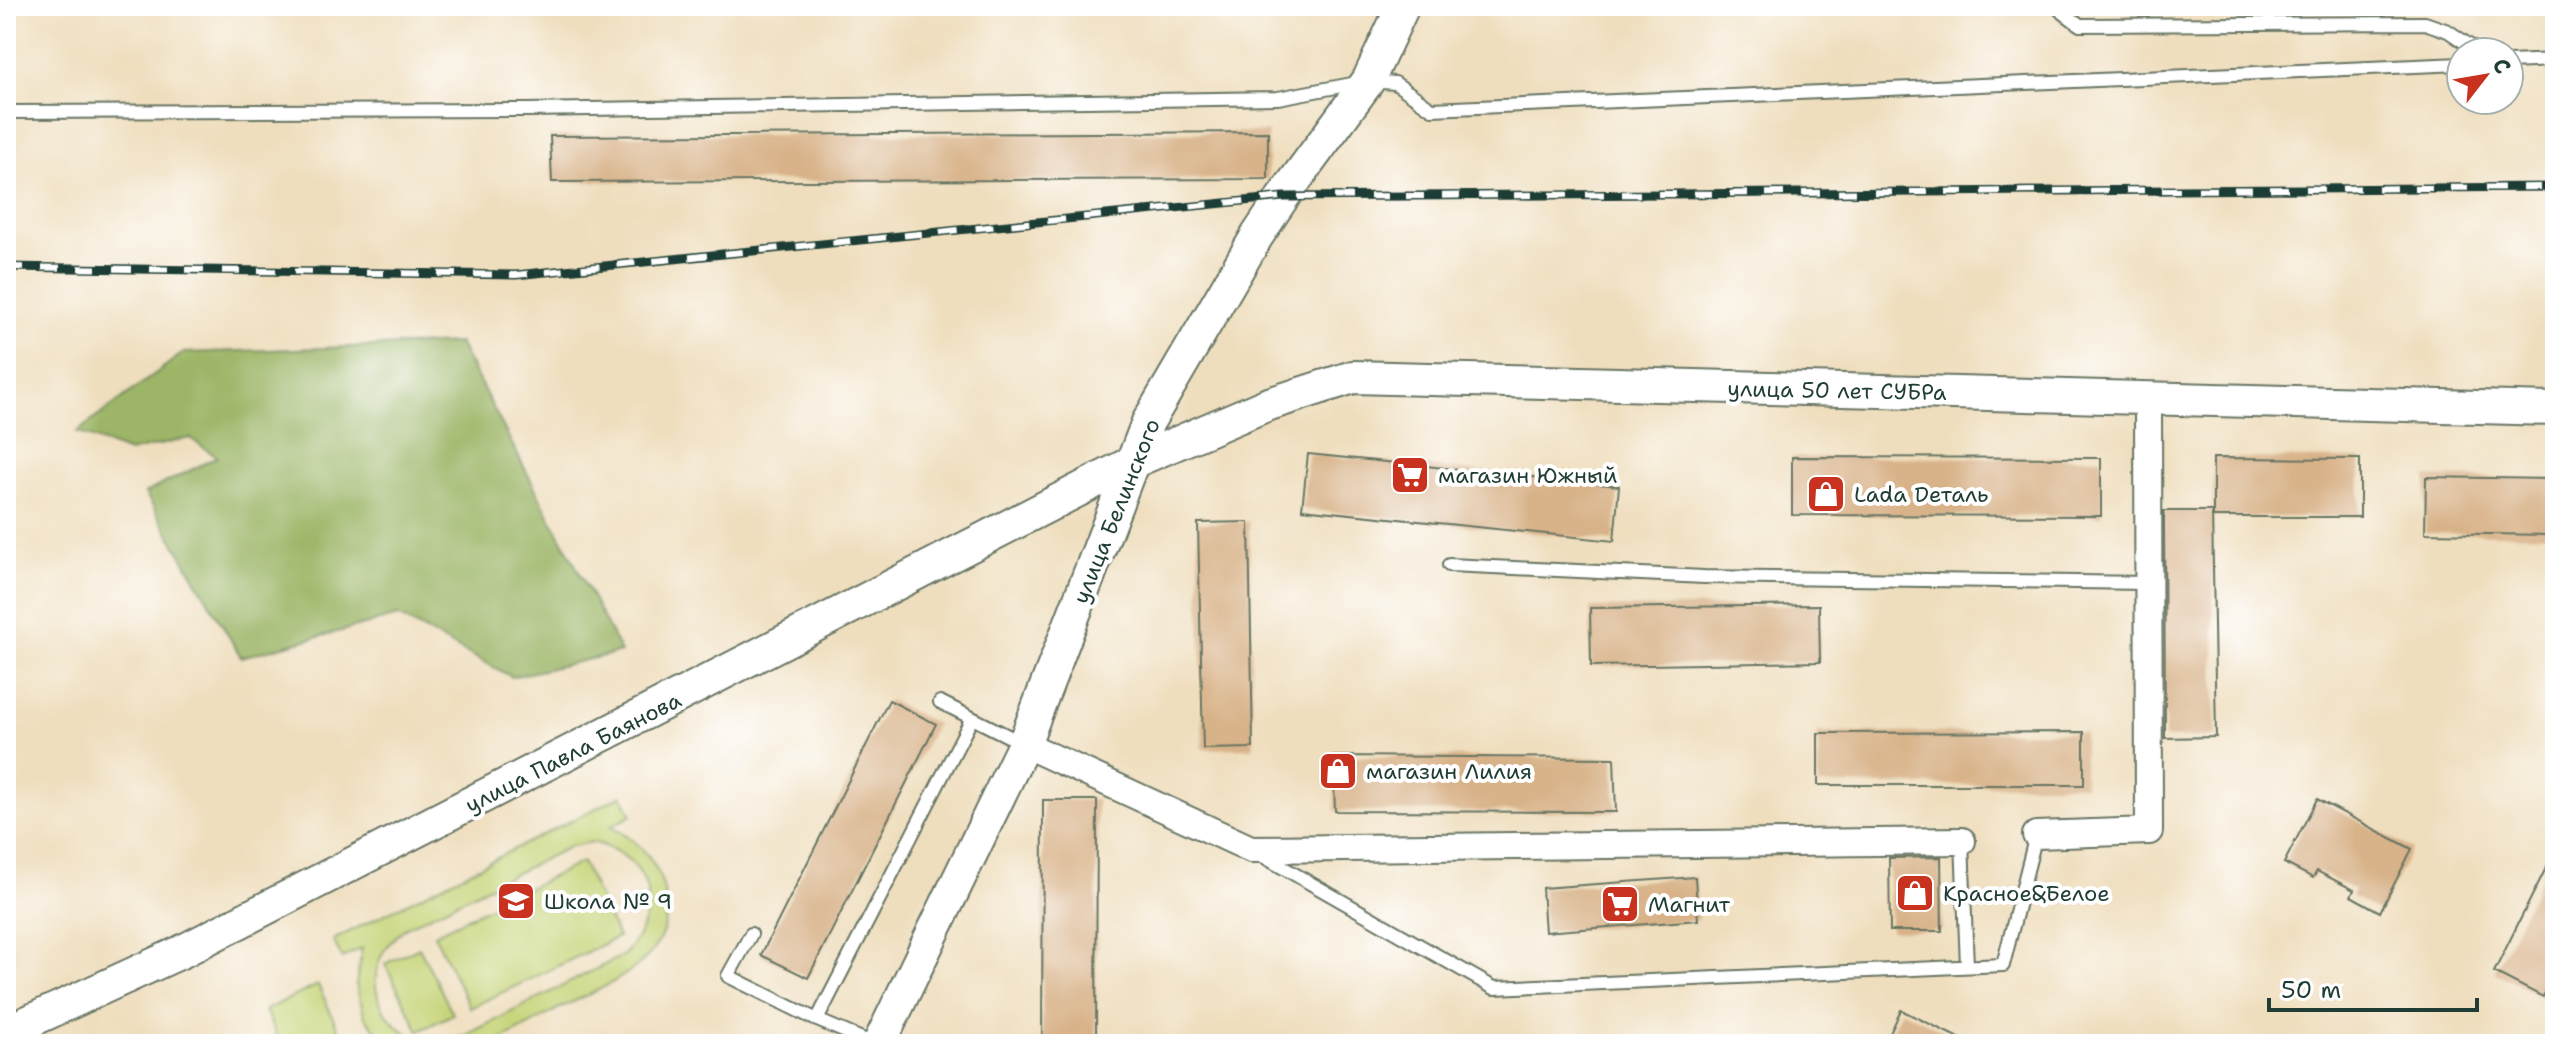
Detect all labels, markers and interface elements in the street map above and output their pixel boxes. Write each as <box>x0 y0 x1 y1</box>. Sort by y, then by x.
north arrow <box>2445 36 2525 116</box>
text: С <box>2486 53 2518 79</box>
street label: улица 50 лет СУБРа <box>1727 374 1947 407</box>
street label: улица Белинского <box>1066 414 1167 608</box>
supermarket icon: магазин Южный <box>1389 454 1431 496</box>
place label: магазин Южный <box>1438 461 1617 490</box>
shop icon: Lada Dеталь <box>1805 473 1847 515</box>
place label: Lada Dеталь <box>1854 480 1988 509</box>
street label: улица Павла Баянова <box>460 685 686 820</box>
shop icon: магазин Лилия <box>1317 750 1359 792</box>
place label: магазин Лилия <box>1366 757 1532 786</box>
shop icon: Красное&Белое <box>1894 872 1936 914</box>
place label: Красное&Белое <box>1943 879 2110 908</box>
school or university icon: Школа № 9 <box>495 880 537 922</box>
supermarket icon: Магнит <box>1599 883 1641 925</box>
place label: Школа № 9 <box>544 887 672 916</box>
place label: Магнит <box>1648 890 1731 919</box>
scale bar <box>2269 962 2477 1012</box>
text: 50 m <box>2281 974 2341 1006</box>

